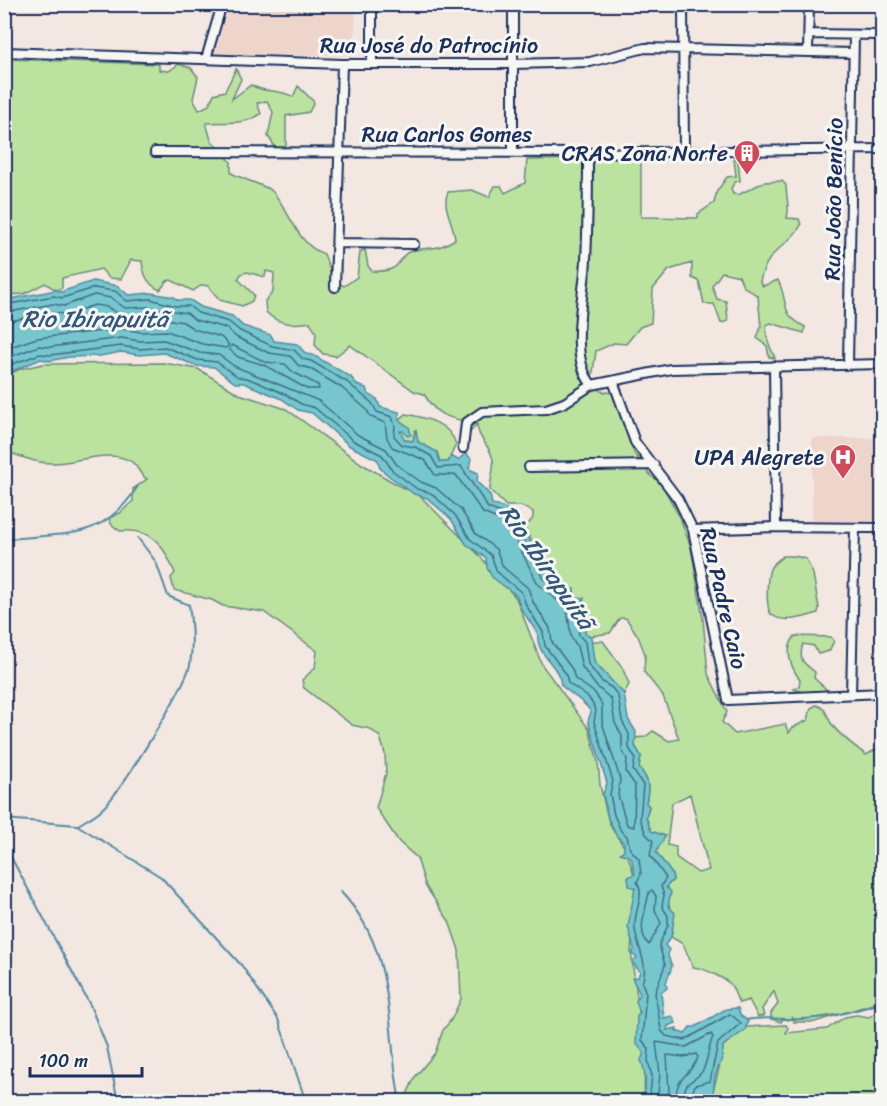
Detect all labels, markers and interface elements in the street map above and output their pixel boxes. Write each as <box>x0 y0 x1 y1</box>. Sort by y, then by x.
street label: Rua José do Patrocínio <box>320 26 538 65</box>
street label: Rua Carlos Gomes <box>362 115 533 154</box>
street label: Rua João Benício <box>813 117 854 281</box>
place label: CRAS Zona Norte <box>562 134 728 173</box>
building icon: CRAS Zona Norte <box>732 138 762 176</box>
water label: Rio Ibirapuitã <box>22 298 173 340</box>
place label: UPA Alegrete <box>695 438 824 477</box>
hospital icon: UPA Alegrete <box>828 442 858 480</box>
water label: Rio Ibirapuitã <box>488 495 609 643</box>
street label: Rua Padre Caio <box>688 523 759 673</box>
scale bar <box>30 1040 142 1078</box>
text: 100 m <box>39 1045 88 1077</box>

